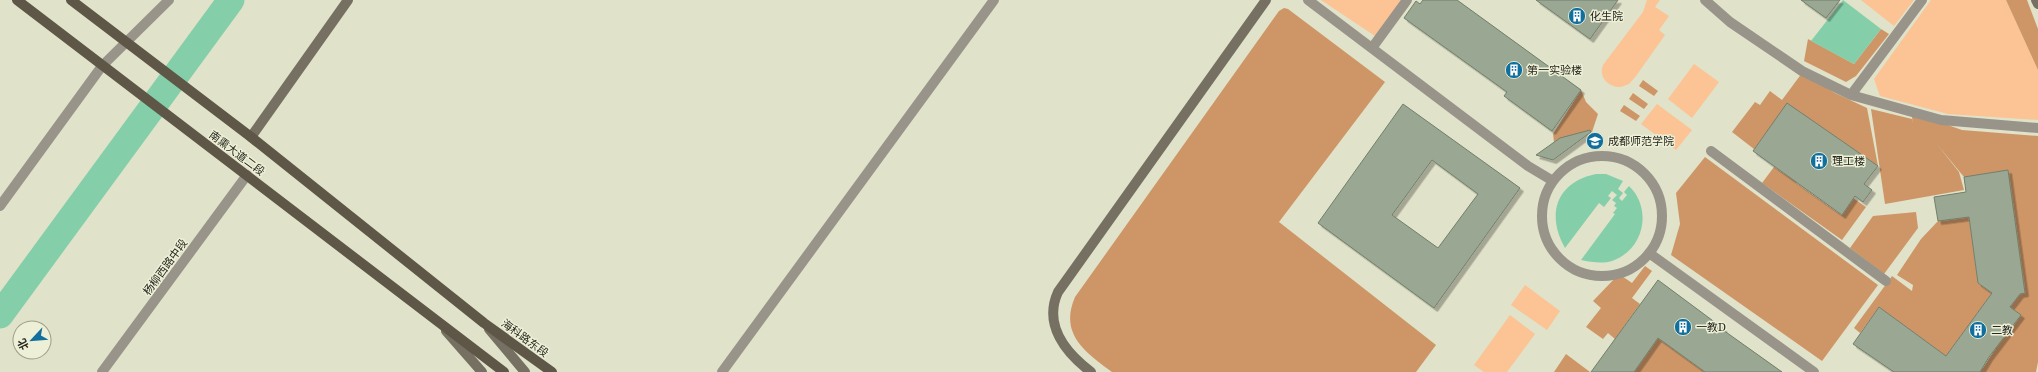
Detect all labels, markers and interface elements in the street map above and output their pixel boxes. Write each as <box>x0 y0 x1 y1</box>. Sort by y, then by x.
building icon: 化生院 <box>1567 6 1587 26</box>
place label: 化生院 <box>1590 8 1623 23</box>
building icon: 第一实验楼 <box>1504 60 1524 80</box>
place label: 第一实验楼 <box>1527 62 1582 77</box>
street label: 南熏大道二段 <box>206 127 268 178</box>
school or university icon: 成都师范学院 <box>1585 131 1605 151</box>
place label: 成都师范学院 <box>1608 133 1674 148</box>
building icon: 理工楼 <box>1809 151 1829 171</box>
place label: 理工楼 <box>1832 153 1865 168</box>
street label: 杨柳西路中段 <box>139 236 190 298</box>
street label: 海科路东段 <box>499 315 552 360</box>
building icon: 一教D <box>1673 317 1693 337</box>
place label: 一教D <box>1696 319 1726 334</box>
north arrow <box>12 320 52 360</box>
building icon: 二教 <box>1968 320 1988 340</box>
place label: 二教 <box>1991 322 2013 337</box>
text: 北 <box>13 336 32 353</box>

